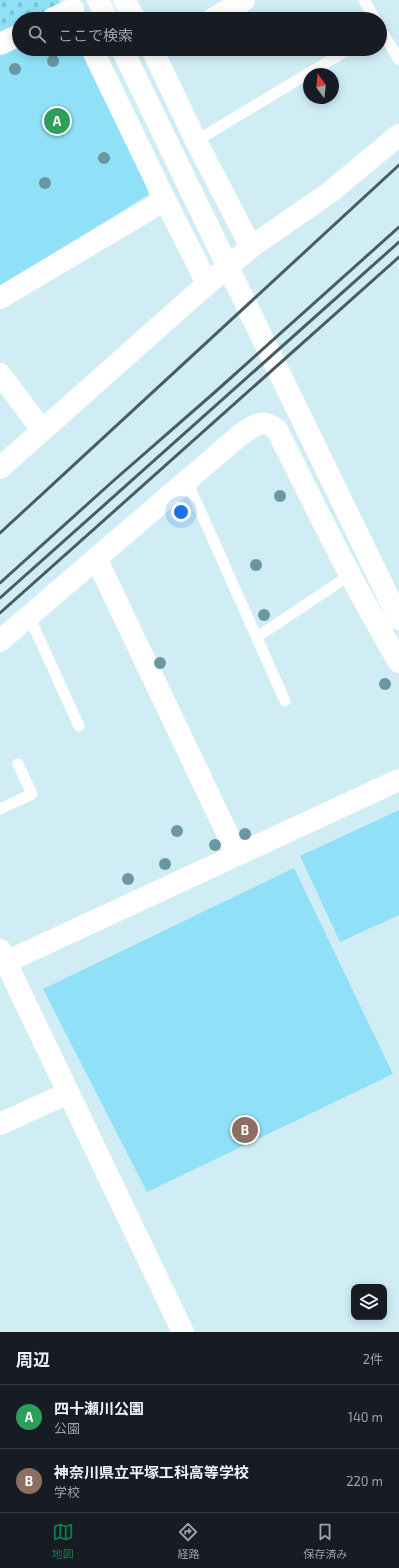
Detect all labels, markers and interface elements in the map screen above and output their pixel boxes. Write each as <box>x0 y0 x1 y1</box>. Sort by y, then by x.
search box <box>12 12 387 56</box>
icon: search <box>26 23 48 45</box>
text: ここで検索 <box>58 26 133 44</box>
north arrow <box>303 68 339 104</box>
pin: A <box>44 106 70 136</box>
your location <box>171 502 191 522</box>
pin: B <box>232 1115 258 1145</box>
map controls <box>351 1284 387 1320</box>
button: layers <box>351 1284 387 1320</box>
text: 周辺 <box>16 1349 50 1369</box>
text: 2件 <box>363 1351 383 1367</box>
text: 四十瀬川公園 <box>54 1399 144 1417</box>
text: A <box>25 1409 33 1425</box>
text: 140 m <box>348 1409 383 1425</box>
text: 公園 <box>54 1420 80 1436</box>
text: 神奈川県立平塚工科高等学校 <box>54 1463 249 1481</box>
text: B <box>25 1473 33 1489</box>
text: 220 m <box>346 1473 383 1489</box>
text: 学校 <box>54 1484 80 1500</box>
tab: 地図 <box>52 1521 74 1561</box>
tab: 経路 <box>177 1521 199 1561</box>
tab: 保存済み <box>303 1521 347 1561</box>

